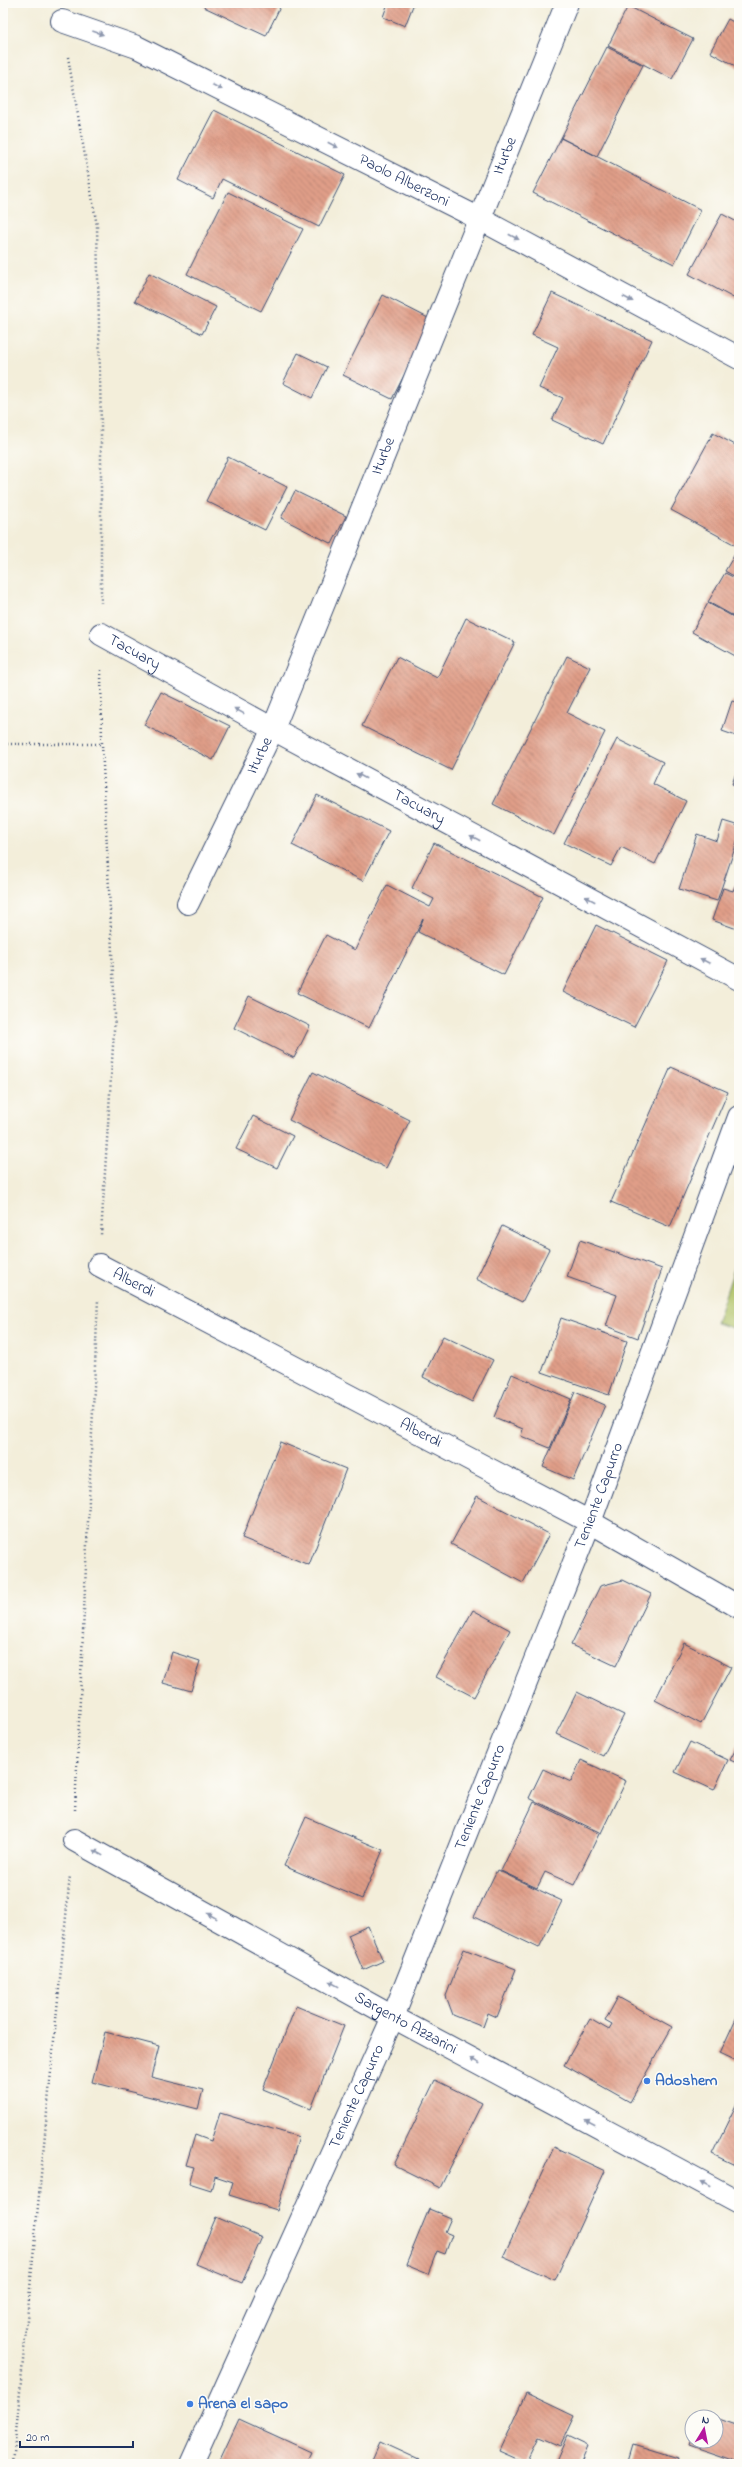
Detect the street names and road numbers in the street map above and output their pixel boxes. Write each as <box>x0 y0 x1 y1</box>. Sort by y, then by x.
street label: Iturbe <box>487 133 524 178</box>
street label: Paolo Alberzoni <box>354 148 454 214</box>
street label: Iturbe <box>365 433 402 479</box>
street label: Tacuary <box>104 628 165 677</box>
street label: Iturbe <box>241 732 280 778</box>
street label: Tacuary <box>388 783 450 831</box>
street label: Alberdi <box>108 1262 159 1304</box>
street label: Alberdi <box>395 1412 446 1454</box>
street label: Teniente Capurro <box>568 1439 630 1553</box>
street label: Teniente Capurro <box>449 1741 512 1854</box>
street label: Sargento Azzarini <box>350 1986 462 2061</box>
street label: Teniente Capurro <box>323 2041 391 2153</box>

